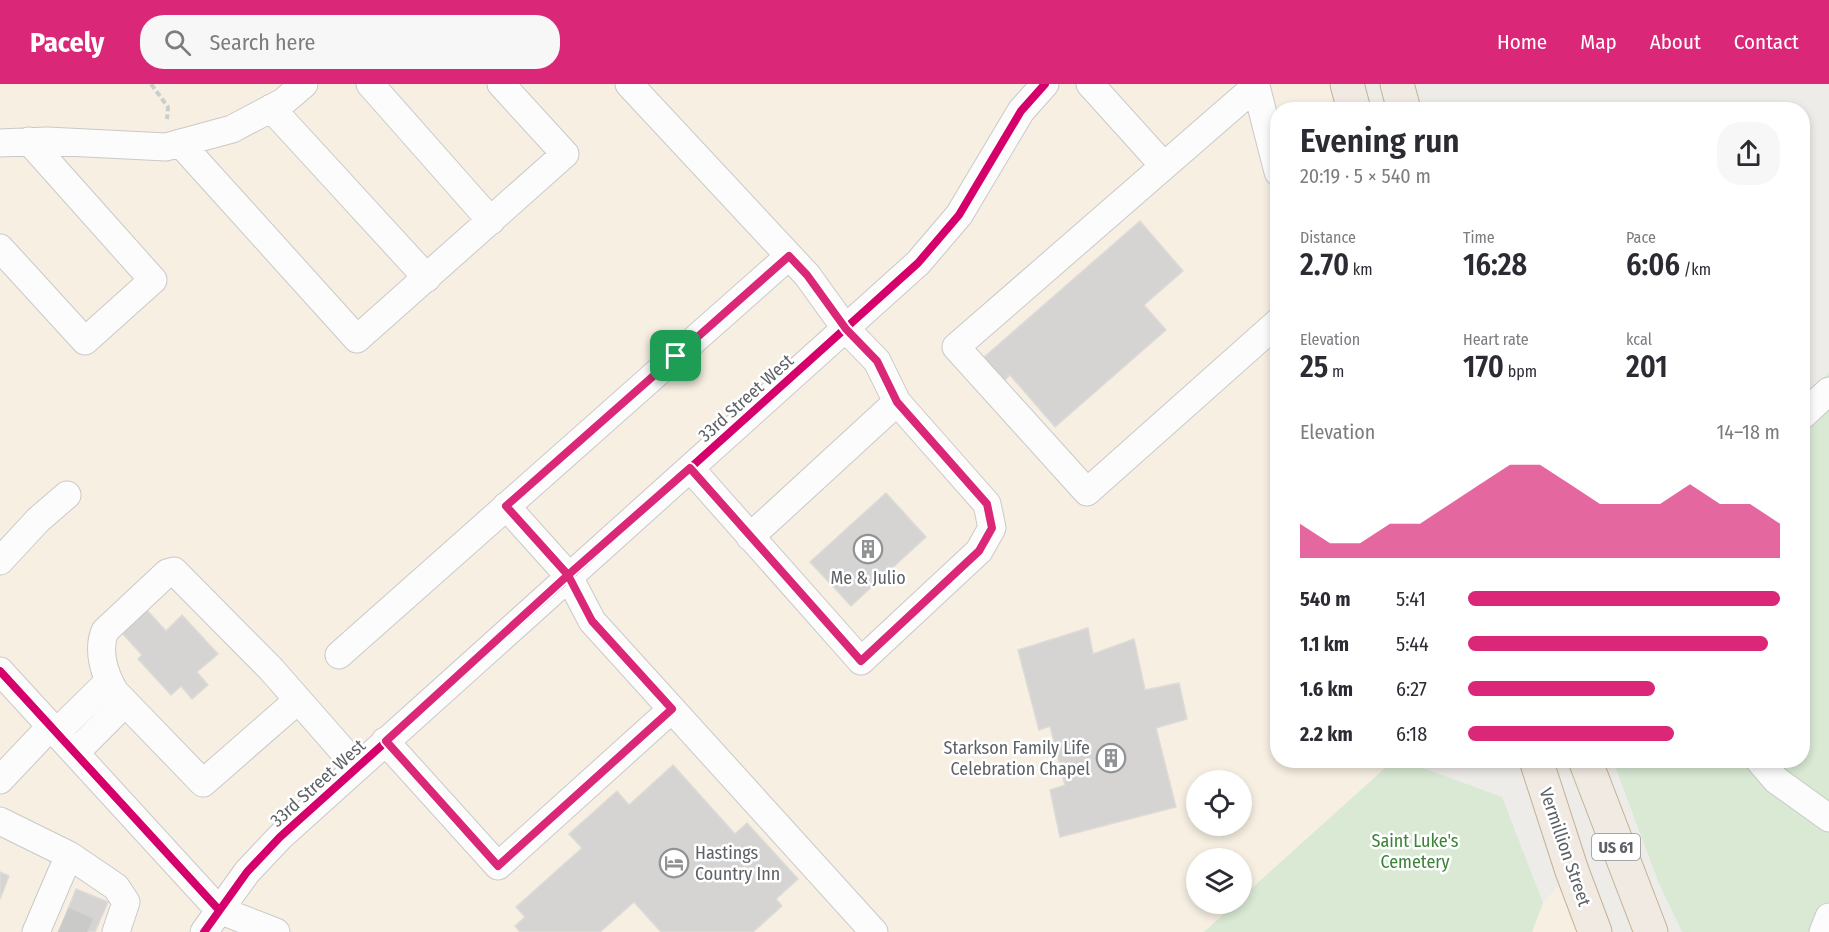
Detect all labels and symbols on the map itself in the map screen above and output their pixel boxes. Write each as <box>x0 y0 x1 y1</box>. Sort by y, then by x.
pin <box>650 330 701 381</box>
street label: 33rd Street West <box>694 350 798 446</box>
building icon: Me & Julio <box>852 533 884 565</box>
place label: Me & Julio <box>830 567 906 589</box>
street label: 33rd Street West <box>266 735 370 831</box>
place label: Starkson Family Life Celebration Chapel <box>943 737 1090 780</box>
building icon: Starkson Family Life Celebration Chapel <box>1095 742 1127 774</box>
street label: Vermillion Street <box>1534 785 1596 909</box>
park label: Saint Luke's Cemetery <box>1371 830 1459 873</box>
road number: US 61 <box>1592 834 1640 860</box>
place label: Hastings Country Inn <box>695 842 780 885</box>
hotel icon: Hastings Country Inn <box>658 847 690 879</box>

